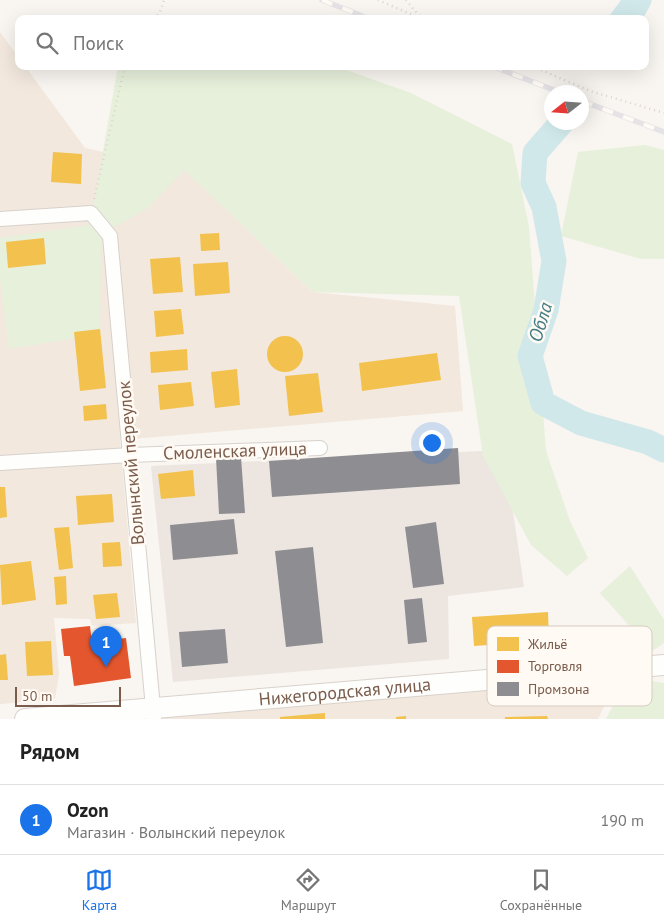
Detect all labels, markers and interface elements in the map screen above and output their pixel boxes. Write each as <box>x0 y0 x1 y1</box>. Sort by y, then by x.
search box <box>15 15 649 70</box>
icon: search <box>33 29 61 57</box>
text: Поиск <box>73 31 124 55</box>
north arrow <box>544 85 589 130</box>
water label: Обла <box>523 299 558 345</box>
street label: Волынский переулок <box>112 380 149 546</box>
your location <box>419 430 445 456</box>
street label: Смоленская улица <box>163 436 307 465</box>
pin: 1 <box>90 626 122 667</box>
legend <box>487 626 652 706</box>
text: Жильё <box>527 635 567 653</box>
text: Торговля <box>528 657 582 675</box>
street label: Нижегородская улица <box>258 672 432 711</box>
text: Промзона <box>528 680 590 698</box>
scale bar <box>15 684 121 707</box>
text: 50 m <box>22 687 52 705</box>
text: Рядом <box>20 738 79 765</box>
text: Ozon <box>67 798 109 822</box>
text: 1 <box>31 810 41 830</box>
text: 190 m <box>601 810 644 830</box>
text: Магазин · Волынский переулок <box>67 822 285 842</box>
tab: Карта <box>82 866 117 914</box>
tab: Маршрут <box>281 866 336 914</box>
tab: Сохранённые <box>500 866 582 914</box>

